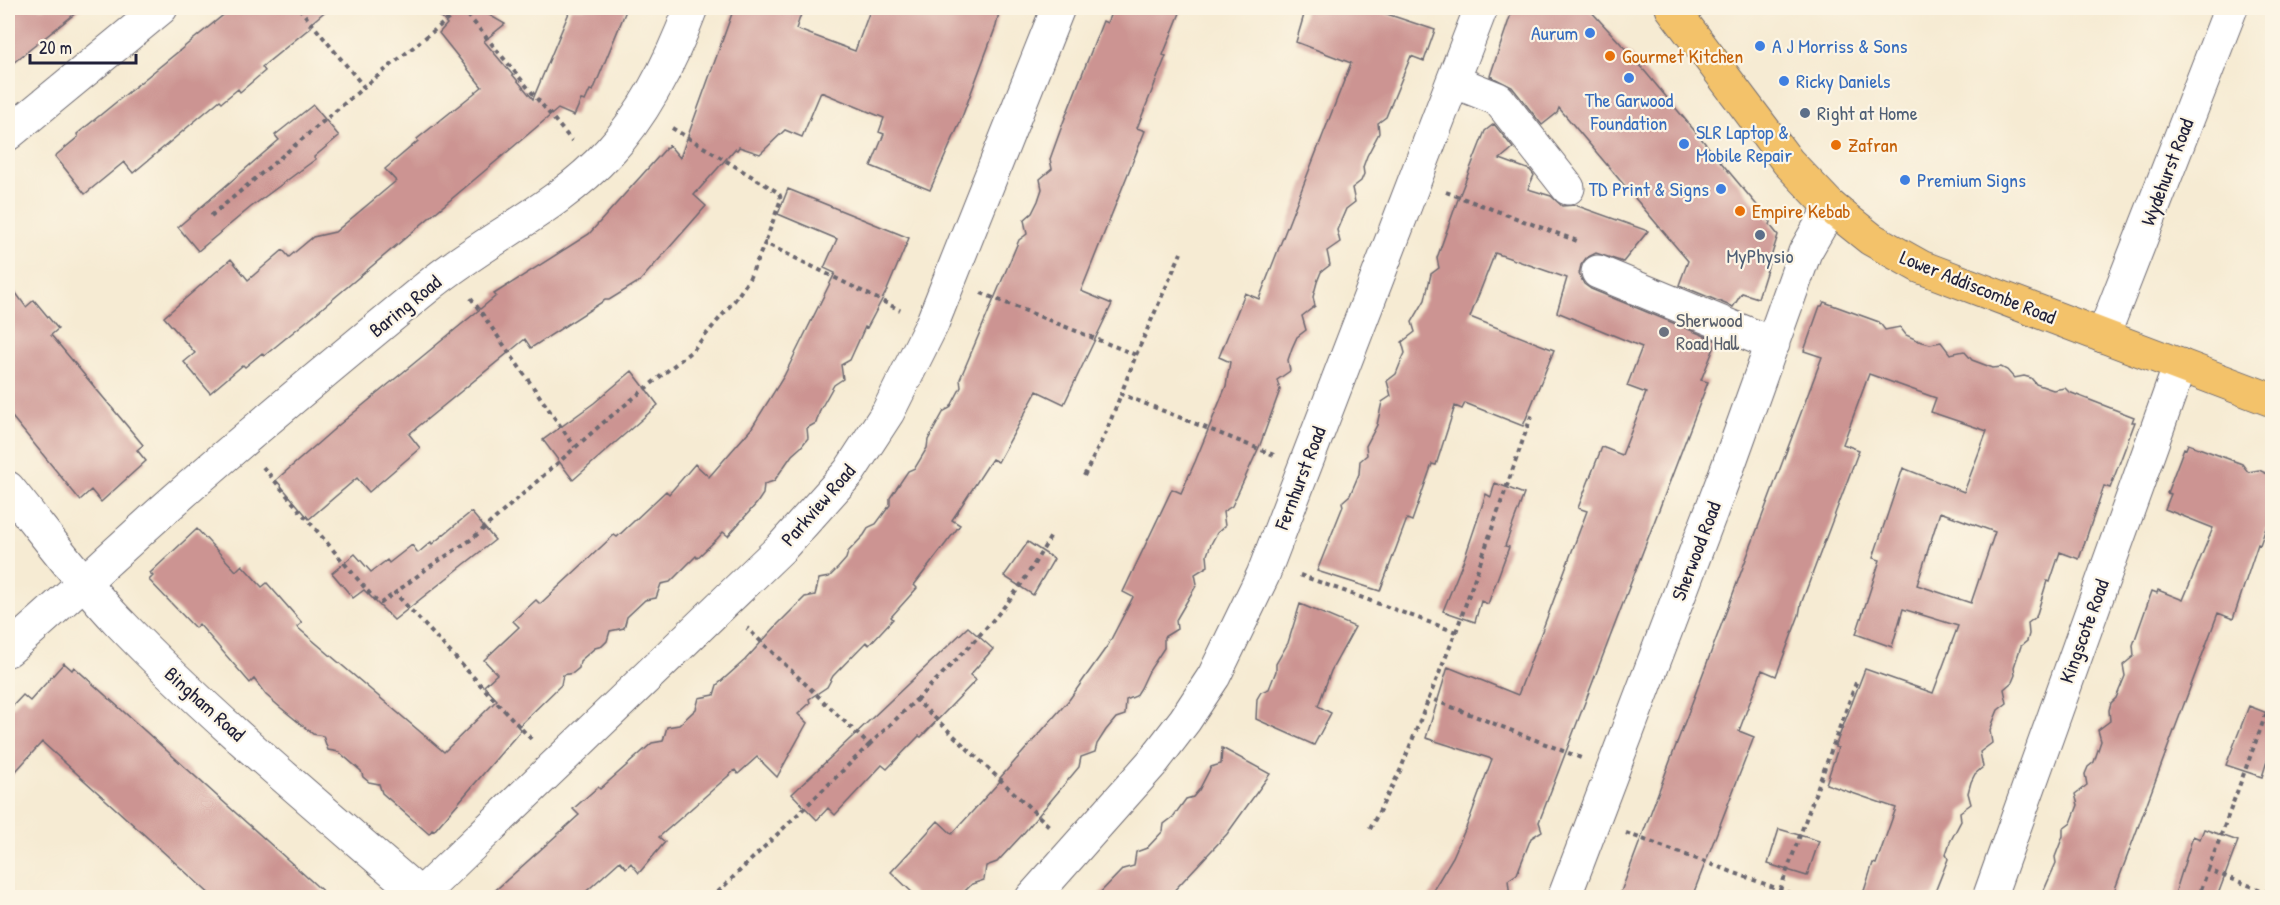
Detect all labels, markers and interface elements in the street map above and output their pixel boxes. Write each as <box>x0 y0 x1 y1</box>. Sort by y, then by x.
place label: Aurum <box>1531 19 1578 46</box>
marker: Aurum <box>1583 26 1597 40</box>
scale bar <box>30 27 136 65</box>
place label: A J Morriss & Sons <box>1772 32 1908 59</box>
text: 20 m <box>39 35 72 60</box>
marker: A J Morriss & Sons <box>1753 39 1767 53</box>
place label: Gourmet Kitchen <box>1622 42 1743 69</box>
marker: Gourmet Kitchen <box>1603 49 1617 63</box>
place label: Ricky Daniels <box>1796 67 1891 94</box>
marker: The Garwood Foundation <box>1622 71 1636 85</box>
marker: Ricky Daniels <box>1777 74 1791 88</box>
place label: The Garwood Foundation <box>1585 86 1674 136</box>
place label: Right at Home <box>1817 99 1918 126</box>
marker: Right at Home <box>1798 106 1812 120</box>
street label: Wydehurst Road <box>2134 114 2199 229</box>
place label: SLR Laptop & Mobile Repair <box>1696 118 1792 168</box>
place label: Zafran <box>1848 131 1898 158</box>
marker: SLR Laptop & Mobile Repair <box>1677 137 1691 151</box>
marker: Zafran <box>1829 138 1843 152</box>
place label: Premium Signs <box>1917 166 2026 193</box>
marker: Premium Signs <box>1898 173 1912 187</box>
place label: TD Print & Signs <box>1589 175 1709 202</box>
marker: TD Print & Signs <box>1714 182 1728 196</box>
place label: Empire Kebab <box>1752 197 1850 224</box>
marker: Empire Kebab <box>1733 204 1747 218</box>
marker: MyPhysio <box>1753 228 1767 242</box>
place label: MyPhysio <box>1726 242 1794 269</box>
street label: Lower Addiscombe Road <box>1896 243 2060 330</box>
street label: Baring Road <box>363 268 447 343</box>
place label: Sherwood Road Hall <box>1676 306 1743 356</box>
marker: Sherwood Road Hall <box>1657 325 1671 339</box>
street label: Fernhurst Road <box>1267 422 1332 534</box>
street label: Parkview Road <box>774 458 861 551</box>
street label: Sherwood Road <box>1664 497 1727 604</box>
street label: Kingscote Road <box>2052 575 2115 686</box>
street label: Bingham Road <box>159 660 252 747</box>

